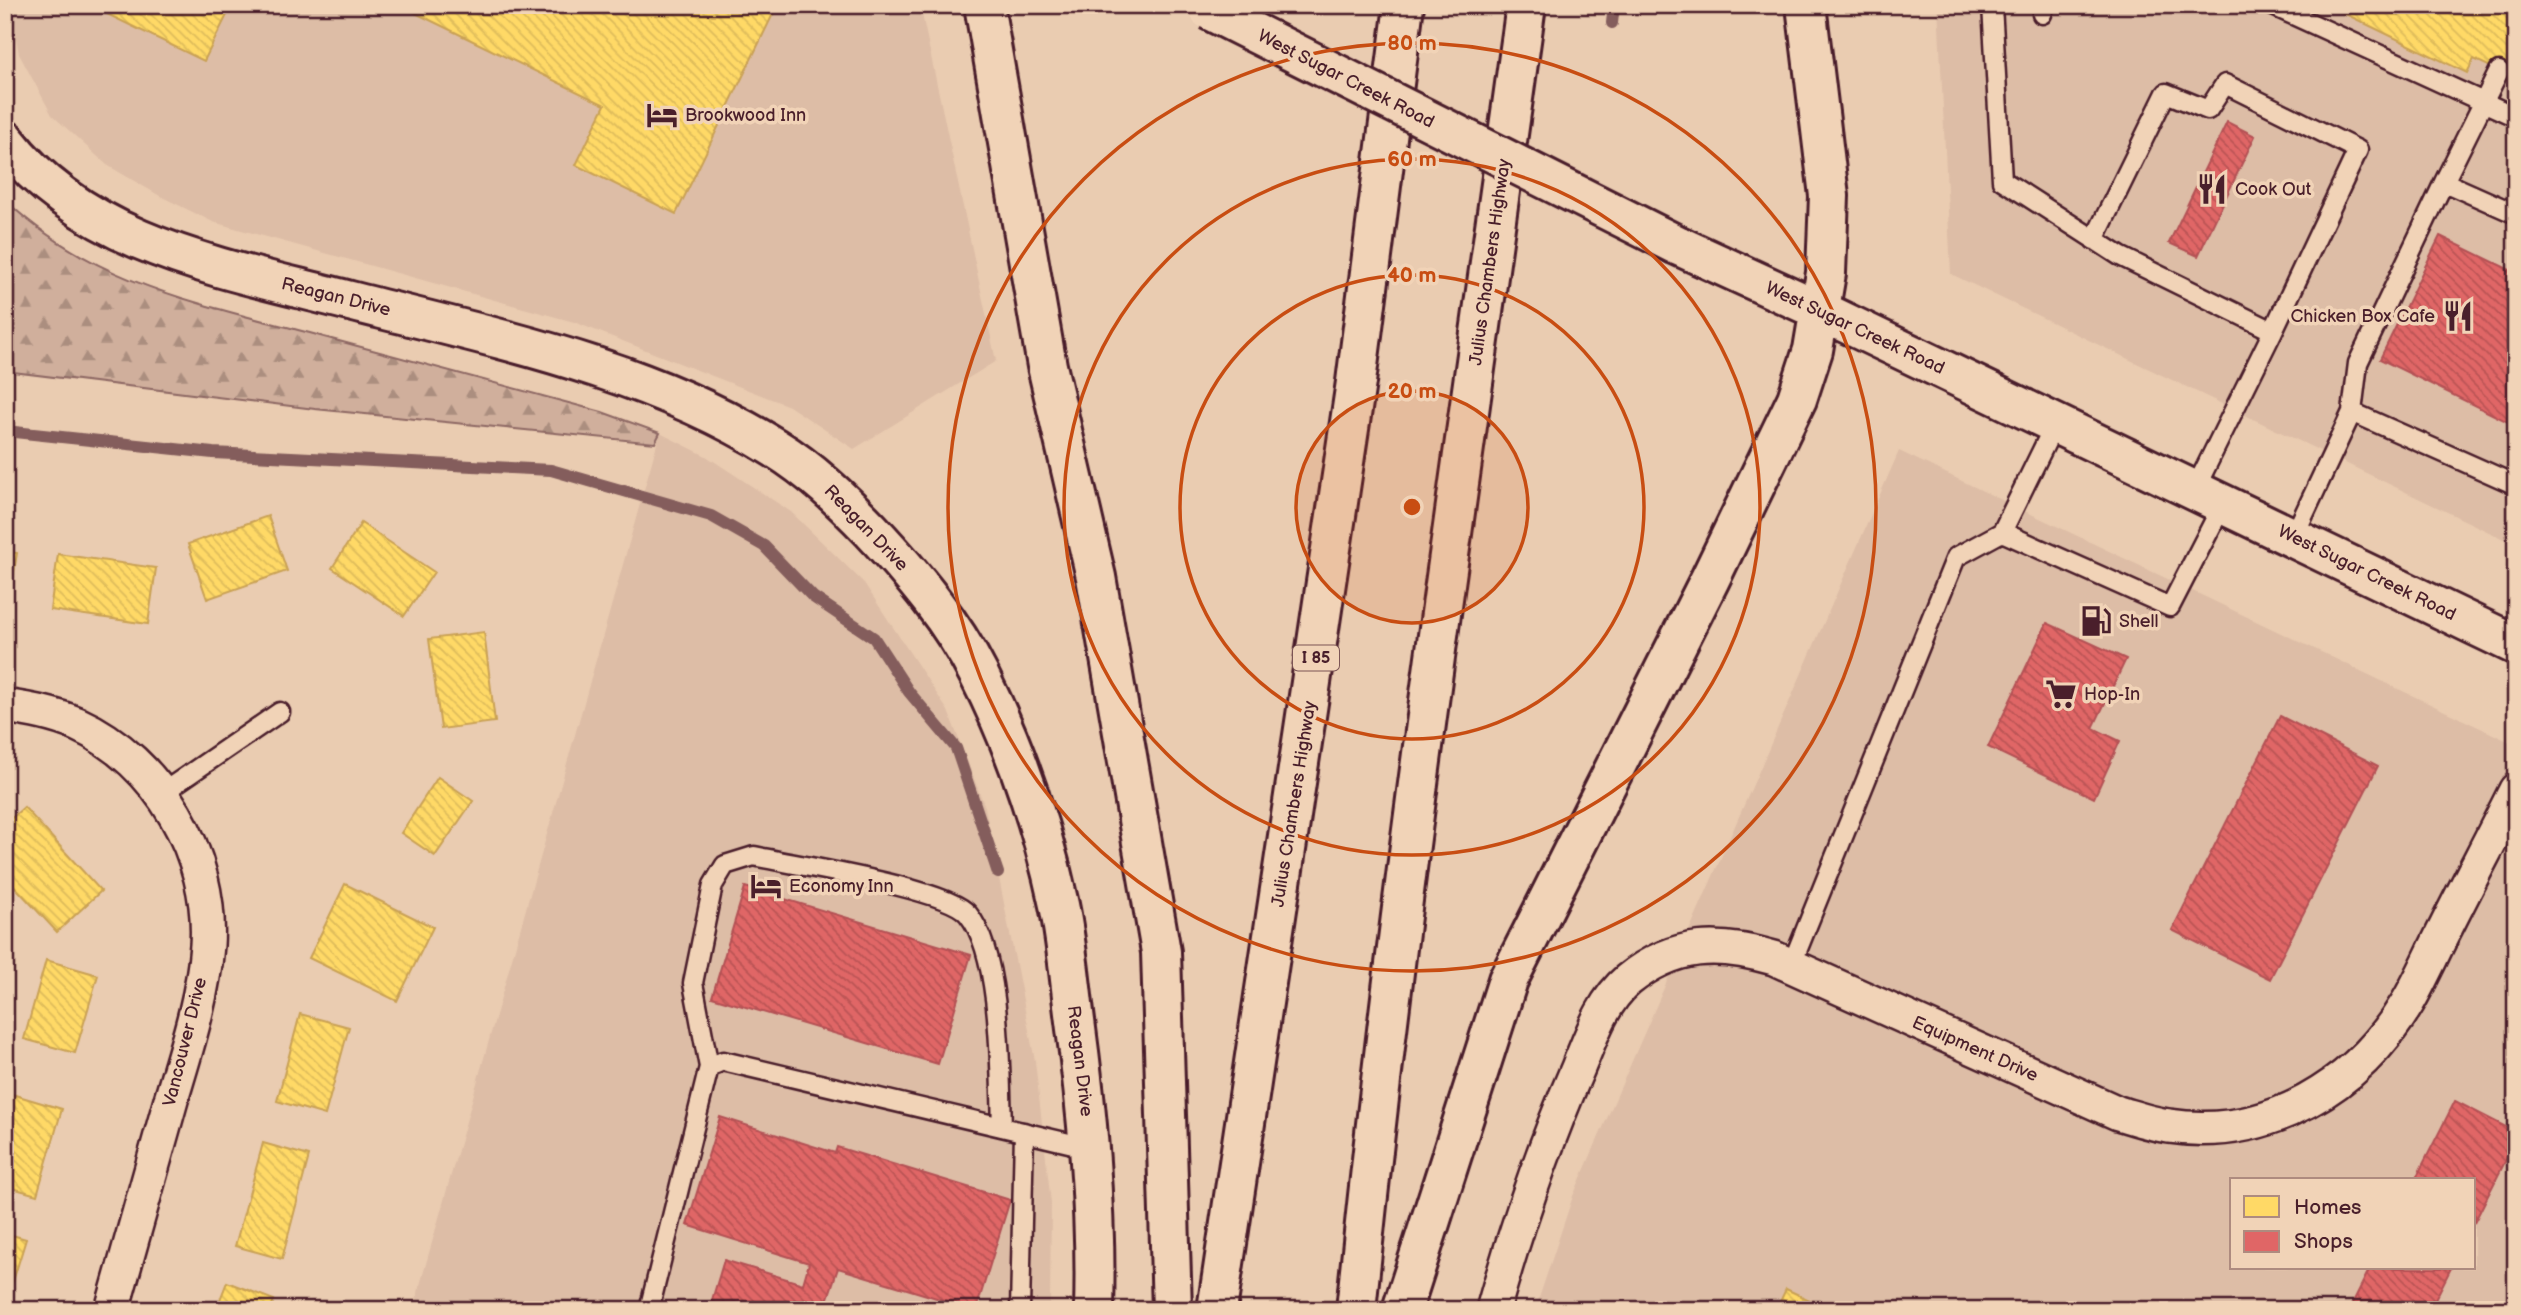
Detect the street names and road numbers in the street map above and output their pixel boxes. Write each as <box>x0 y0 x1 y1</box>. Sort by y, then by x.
street label: West Sugar Creek Road <box>1254 25 1438 133</box>
street label: Julius Chambers Highway <box>1465 157 1515 367</box>
street label: Reagan Drive <box>279 273 393 321</box>
street label: West Sugar Creek Road <box>1762 277 1948 379</box>
street label: Reagan Drive <box>820 481 913 576</box>
street label: West Sugar Creek Road <box>2275 521 2459 625</box>
road number: I 85 <box>1293 646 1339 670</box>
street label: Julius Chambers Highway <box>1267 699 1321 909</box>
street label: Vancouver Drive <box>159 975 211 1109</box>
street label: Reagan Drive <box>1063 1004 1097 1118</box>
street label: Equipment Drive <box>1909 1012 2041 1086</box>

